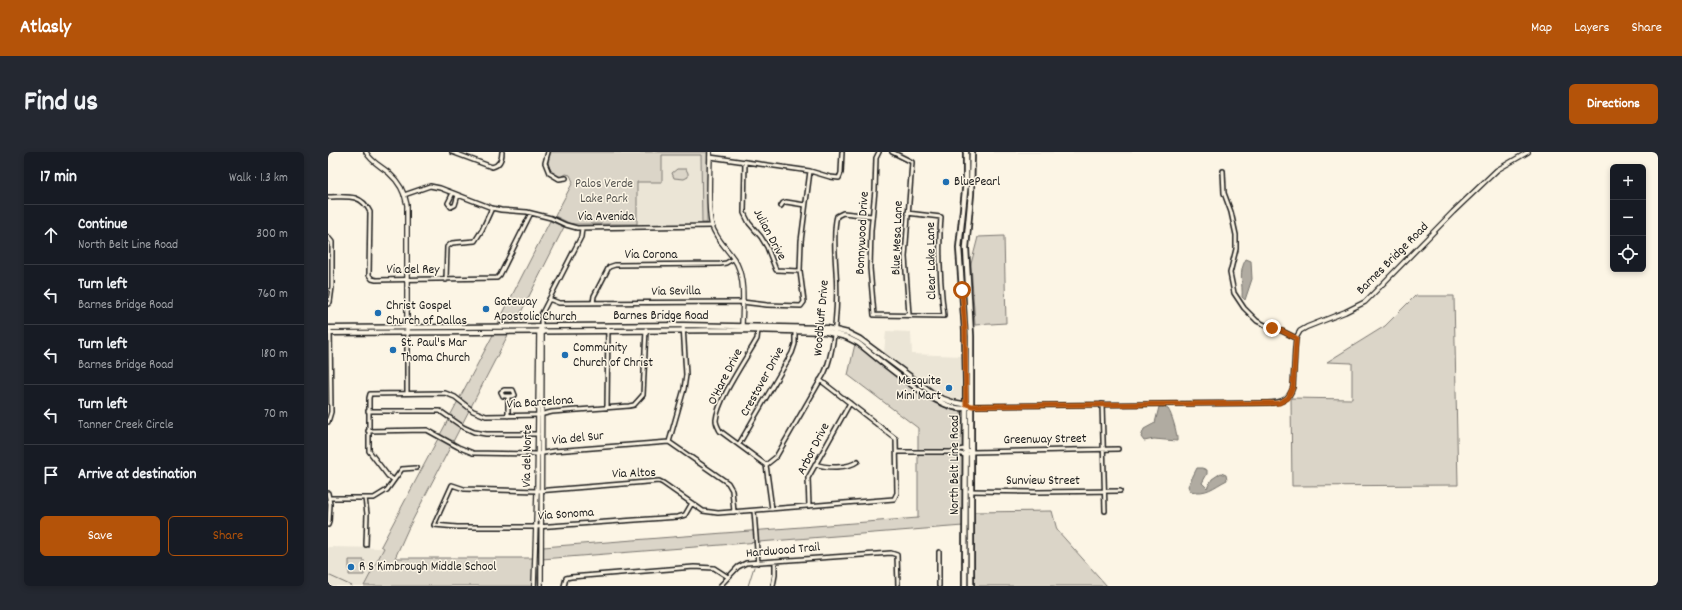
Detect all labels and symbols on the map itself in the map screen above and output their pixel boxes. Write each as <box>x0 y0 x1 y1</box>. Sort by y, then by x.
place label: BluePearl <box>954 173 1000 192</box>
park label: Palos Verde Lake Park <box>575 175 633 209</box>
marker: BluePearl <box>941 177 951 187</box>
street label: Bonnywood Drive <box>851 191 875 275</box>
street label: Blue Mesa Lane <box>887 200 909 276</box>
street label: Julian Drive <box>747 206 791 264</box>
street label: Via Avenida <box>578 208 635 227</box>
street label: Barnes Bridge Road <box>1353 219 1433 299</box>
street label: Clear Lake Lane <box>922 222 942 300</box>
street label: Via Corona <box>625 246 678 265</box>
street label: Via del Rey <box>387 261 440 280</box>
street label: Woodbluff Drive <box>809 279 835 357</box>
route start <box>953 281 971 299</box>
street label: Via Sevilla <box>651 282 702 302</box>
place label: Gateway Apostolic Church <box>494 293 577 327</box>
place label: Christ Gospel Church of Dallas <box>386 297 467 331</box>
marker: Gateway Apostolic Church <box>481 304 491 314</box>
street label: Barnes Bridge Road <box>613 307 709 326</box>
marker: Christ Gospel Church of Dallas <box>373 308 383 318</box>
route end <box>1263 319 1281 337</box>
place label: St. Paul's Mar Thoma Church <box>401 334 470 368</box>
place label: Community Church of Christ <box>573 339 653 373</box>
street label: Crestover Drive <box>736 343 790 420</box>
marker: St. Paul's Mar Thoma Church <box>388 345 398 355</box>
street label: O'Hare Drive <box>704 345 749 409</box>
marker: Community Church of Christ <box>560 350 570 360</box>
place label: Mesquite Mini Mart <box>896 372 941 406</box>
marker: Mesquite Mini Mart <box>944 383 954 393</box>
street label: Via Barcelona <box>506 391 575 415</box>
street label: North Belt Line Road <box>946 415 965 515</box>
street label: Arbor Drive <box>793 419 835 478</box>
street label: Via del Norte <box>518 424 538 488</box>
street label: Via del Sur <box>551 427 605 451</box>
street label: Greenway Street <box>1003 430 1087 450</box>
street label: Via Altos <box>612 464 656 484</box>
street label: Sunview Street <box>1006 472 1080 491</box>
street label: Via Sonoma <box>537 504 596 526</box>
street label: Hardwood Trail <box>745 538 821 564</box>
place label: R S Kimbrough Middle School <box>359 558 496 577</box>
marker: R S Kimbrough Middle School <box>346 562 356 572</box>

